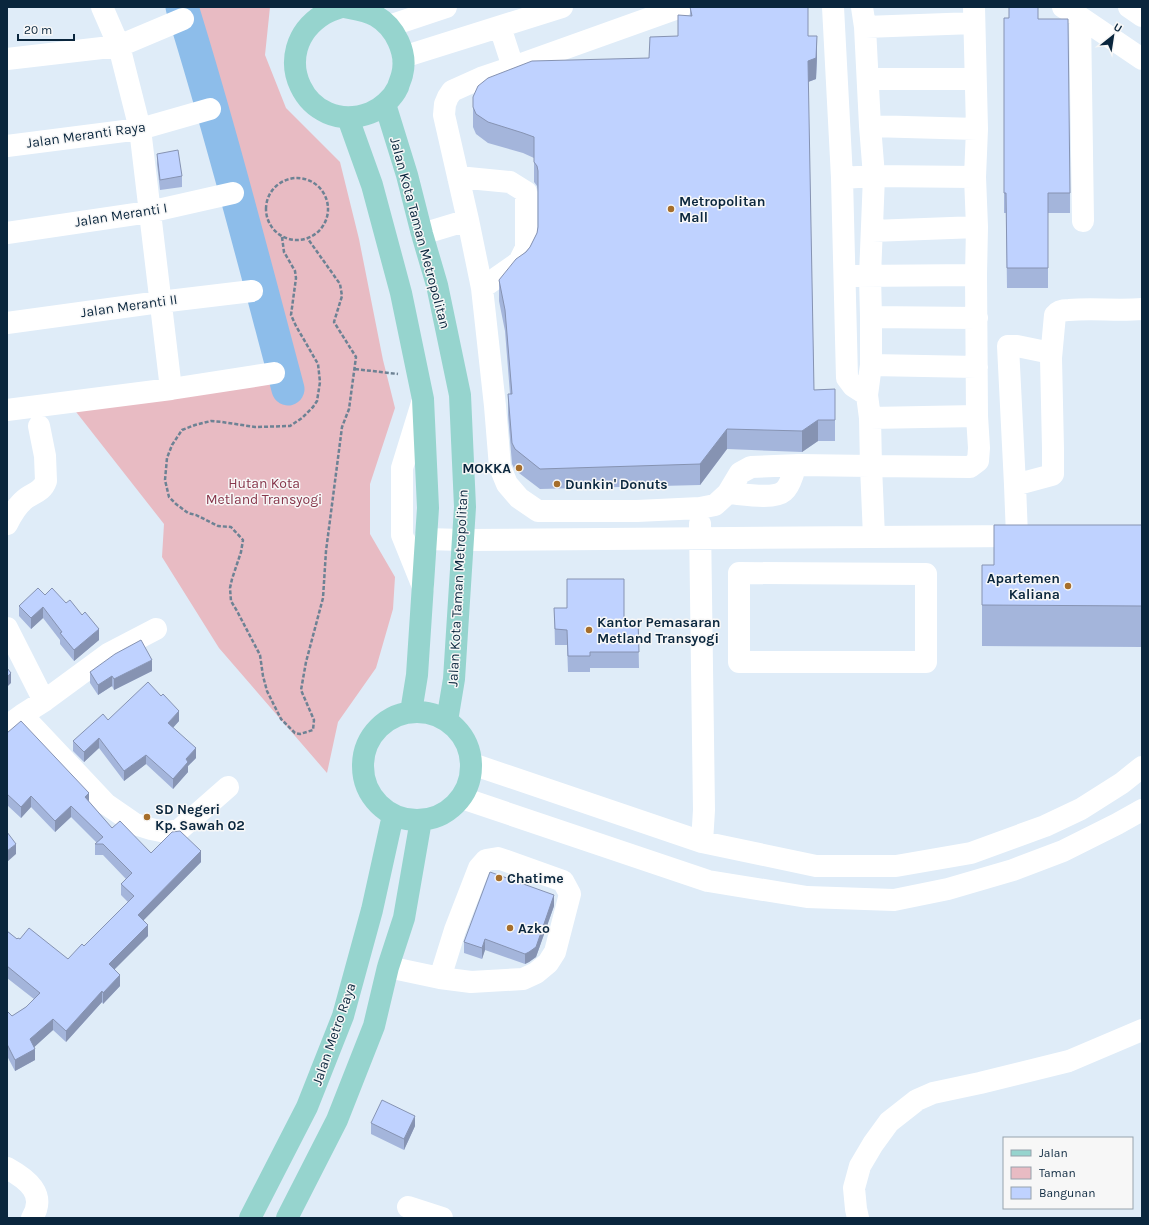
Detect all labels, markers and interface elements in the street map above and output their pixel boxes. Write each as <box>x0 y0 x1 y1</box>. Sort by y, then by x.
scale bar <box>18 16 74 42</box>
north arrow <box>1093 16 1133 56</box>
text: U <box>1111 20 1124 35</box>
text: 20 m <box>24 23 52 37</box>
street label: Jalan Meranti Raya <box>25 118 147 152</box>
street label: Jalan Kota Taman Metropolitan <box>386 135 454 331</box>
place label: Metropolitan Mall <box>679 193 765 226</box>
street label: Jalan Meranti I <box>73 199 169 231</box>
marker: Metropolitan Mall <box>666 204 676 214</box>
street label: Jalan Meranti II <box>79 291 179 321</box>
place label: MOKKA <box>462 460 511 477</box>
marker: MOKKA <box>514 463 524 473</box>
park label: Hutan Kota Metland Transyogi <box>206 475 322 508</box>
place label: Dunkin' Donuts <box>565 476 668 493</box>
marker: Dunkin' Donuts <box>552 479 562 489</box>
street label: Jalan Kota Taman Metropolitan <box>444 489 472 687</box>
place label: Apartemen Kaliana <box>987 570 1060 603</box>
marker: Apartemen Kaliana <box>1063 581 1073 591</box>
place label: Kantor Pemasaran Metland Transyogi <box>597 614 721 647</box>
marker: Kantor Pemasaran Metland Transyogi <box>584 625 594 635</box>
place label: SD Negeri Kp. Sawah 02 <box>155 801 245 834</box>
marker: SD Negeri Kp. Sawah 02 <box>142 812 152 822</box>
place label: Chatime <box>507 870 564 887</box>
marker: Chatime <box>494 873 504 883</box>
place label: Azko <box>518 920 550 937</box>
marker: Azko <box>505 923 515 933</box>
street label: Jalan Metro Raya <box>308 980 360 1088</box>
legend <box>1003 1137 1133 1209</box>
text: Jalan <box>1039 1146 1068 1160</box>
text: Taman <box>1039 1166 1076 1180</box>
text: Bangunan <box>1039 1186 1095 1200</box>

